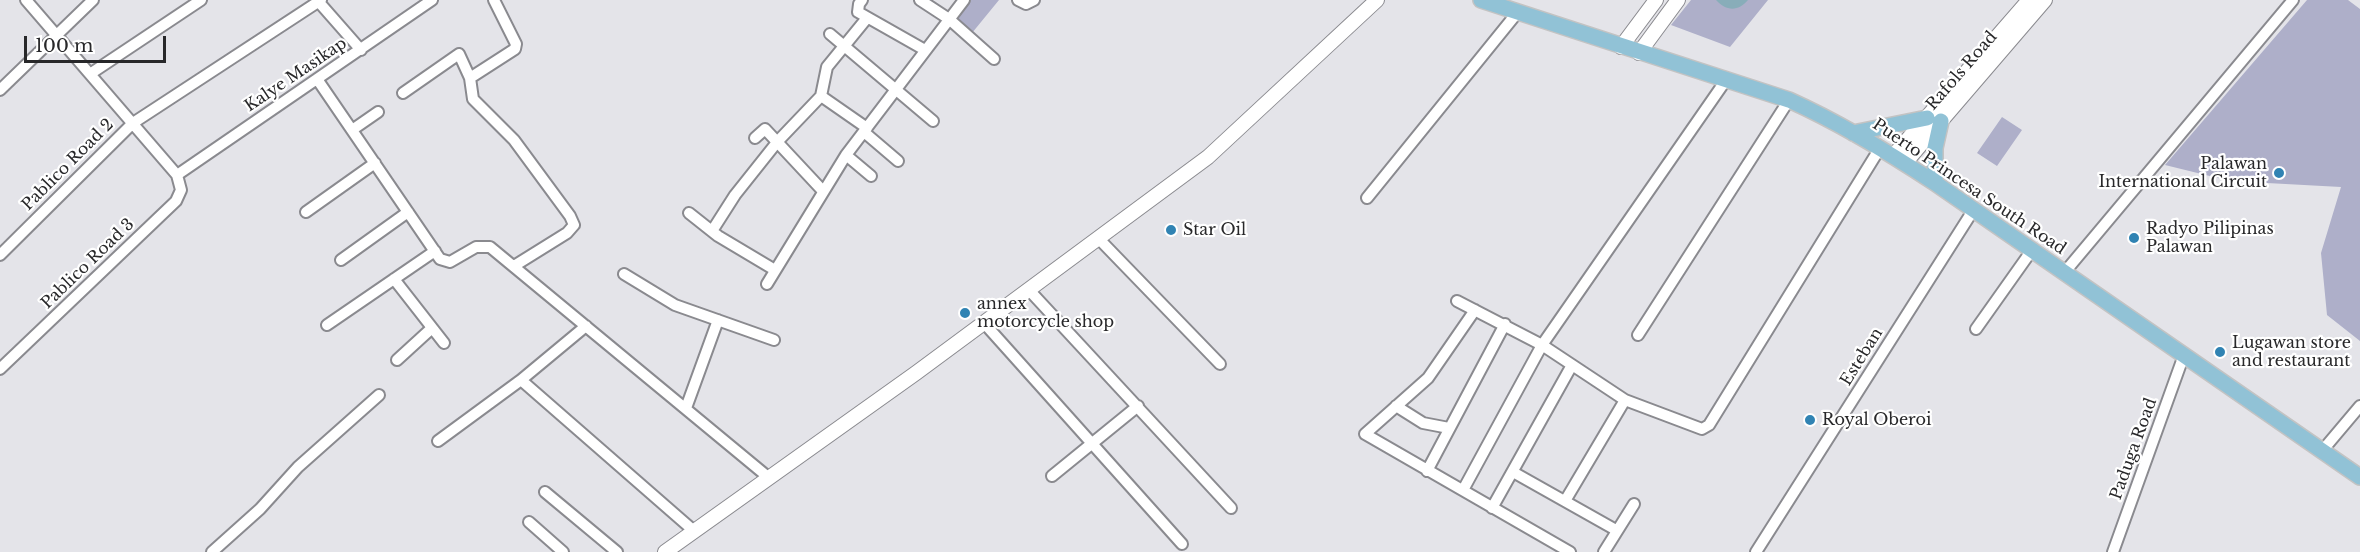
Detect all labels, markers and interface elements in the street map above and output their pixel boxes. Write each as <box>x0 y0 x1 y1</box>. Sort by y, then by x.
scale bar <box>27 24 170 62</box>
street label: Rafols Road <box>1923 28 2001 114</box>
street label: Kalye Masikap <box>241 34 351 116</box>
text: 100 m <box>35 35 93 57</box>
street label: Pablico Road 2 <box>18 115 118 215</box>
street label: Puerto Princesa South Road <box>1869 115 2069 259</box>
place label: Palawan International Circuit <box>2098 154 2267 192</box>
marker: Palawan International Circuit <box>2272 166 2286 180</box>
street label: Pablico Road 3 <box>38 215 138 313</box>
place label: Radyo Pilipinas Palawan <box>2146 219 2274 257</box>
place label: Star Oil <box>1183 220 1246 240</box>
marker: Star Oil <box>1164 223 1178 237</box>
marker: Radyo Pilipinas Palawan <box>2127 231 2141 245</box>
place label: annex motorcycle shop <box>977 294 1114 332</box>
marker: annex motorcycle shop <box>958 306 972 320</box>
street label: Esteban <box>1837 325 1887 389</box>
place label: Lugawan store and restaurant <box>2232 333 2351 371</box>
marker: Lugawan store and restaurant <box>2213 345 2227 359</box>
street label: Paduga Road <box>2107 396 2161 502</box>
place label: Royal Oberoi <box>1822 410 1931 430</box>
marker: Royal Oberoi <box>1803 413 1817 427</box>

